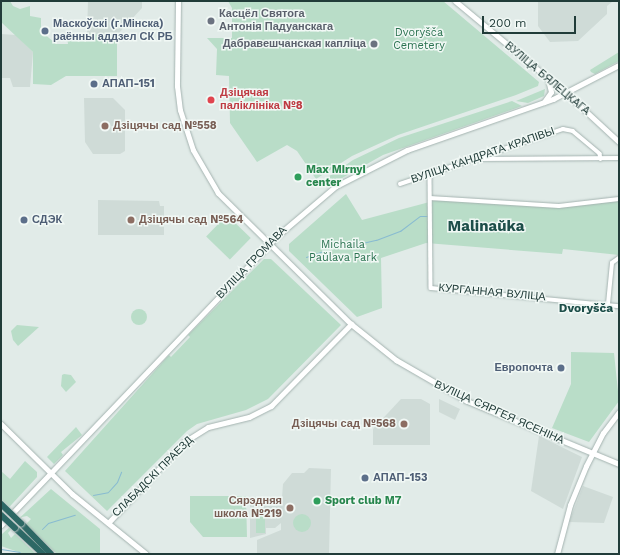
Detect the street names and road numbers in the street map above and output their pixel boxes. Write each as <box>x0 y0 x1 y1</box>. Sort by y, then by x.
street label: ВУЛІЦА БЯЛЕЦКАГА <box>502 40 592 118</box>
street label: ВУЛІЦА КАНДРАТА КРАПІВЫ <box>409 125 557 187</box>
street label: ВУЛІЦА ГРОМАВА <box>214 224 290 302</box>
street label: КУРГАННАЯ ВУЛІЦА <box>438 282 546 304</box>
street label: ВУЛІЦА СЯРГЕЯ ЯСЕНІНА <box>432 378 566 448</box>
street label: СЛАБАДСКІ ПРАЕЗД <box>110 434 196 520</box>

